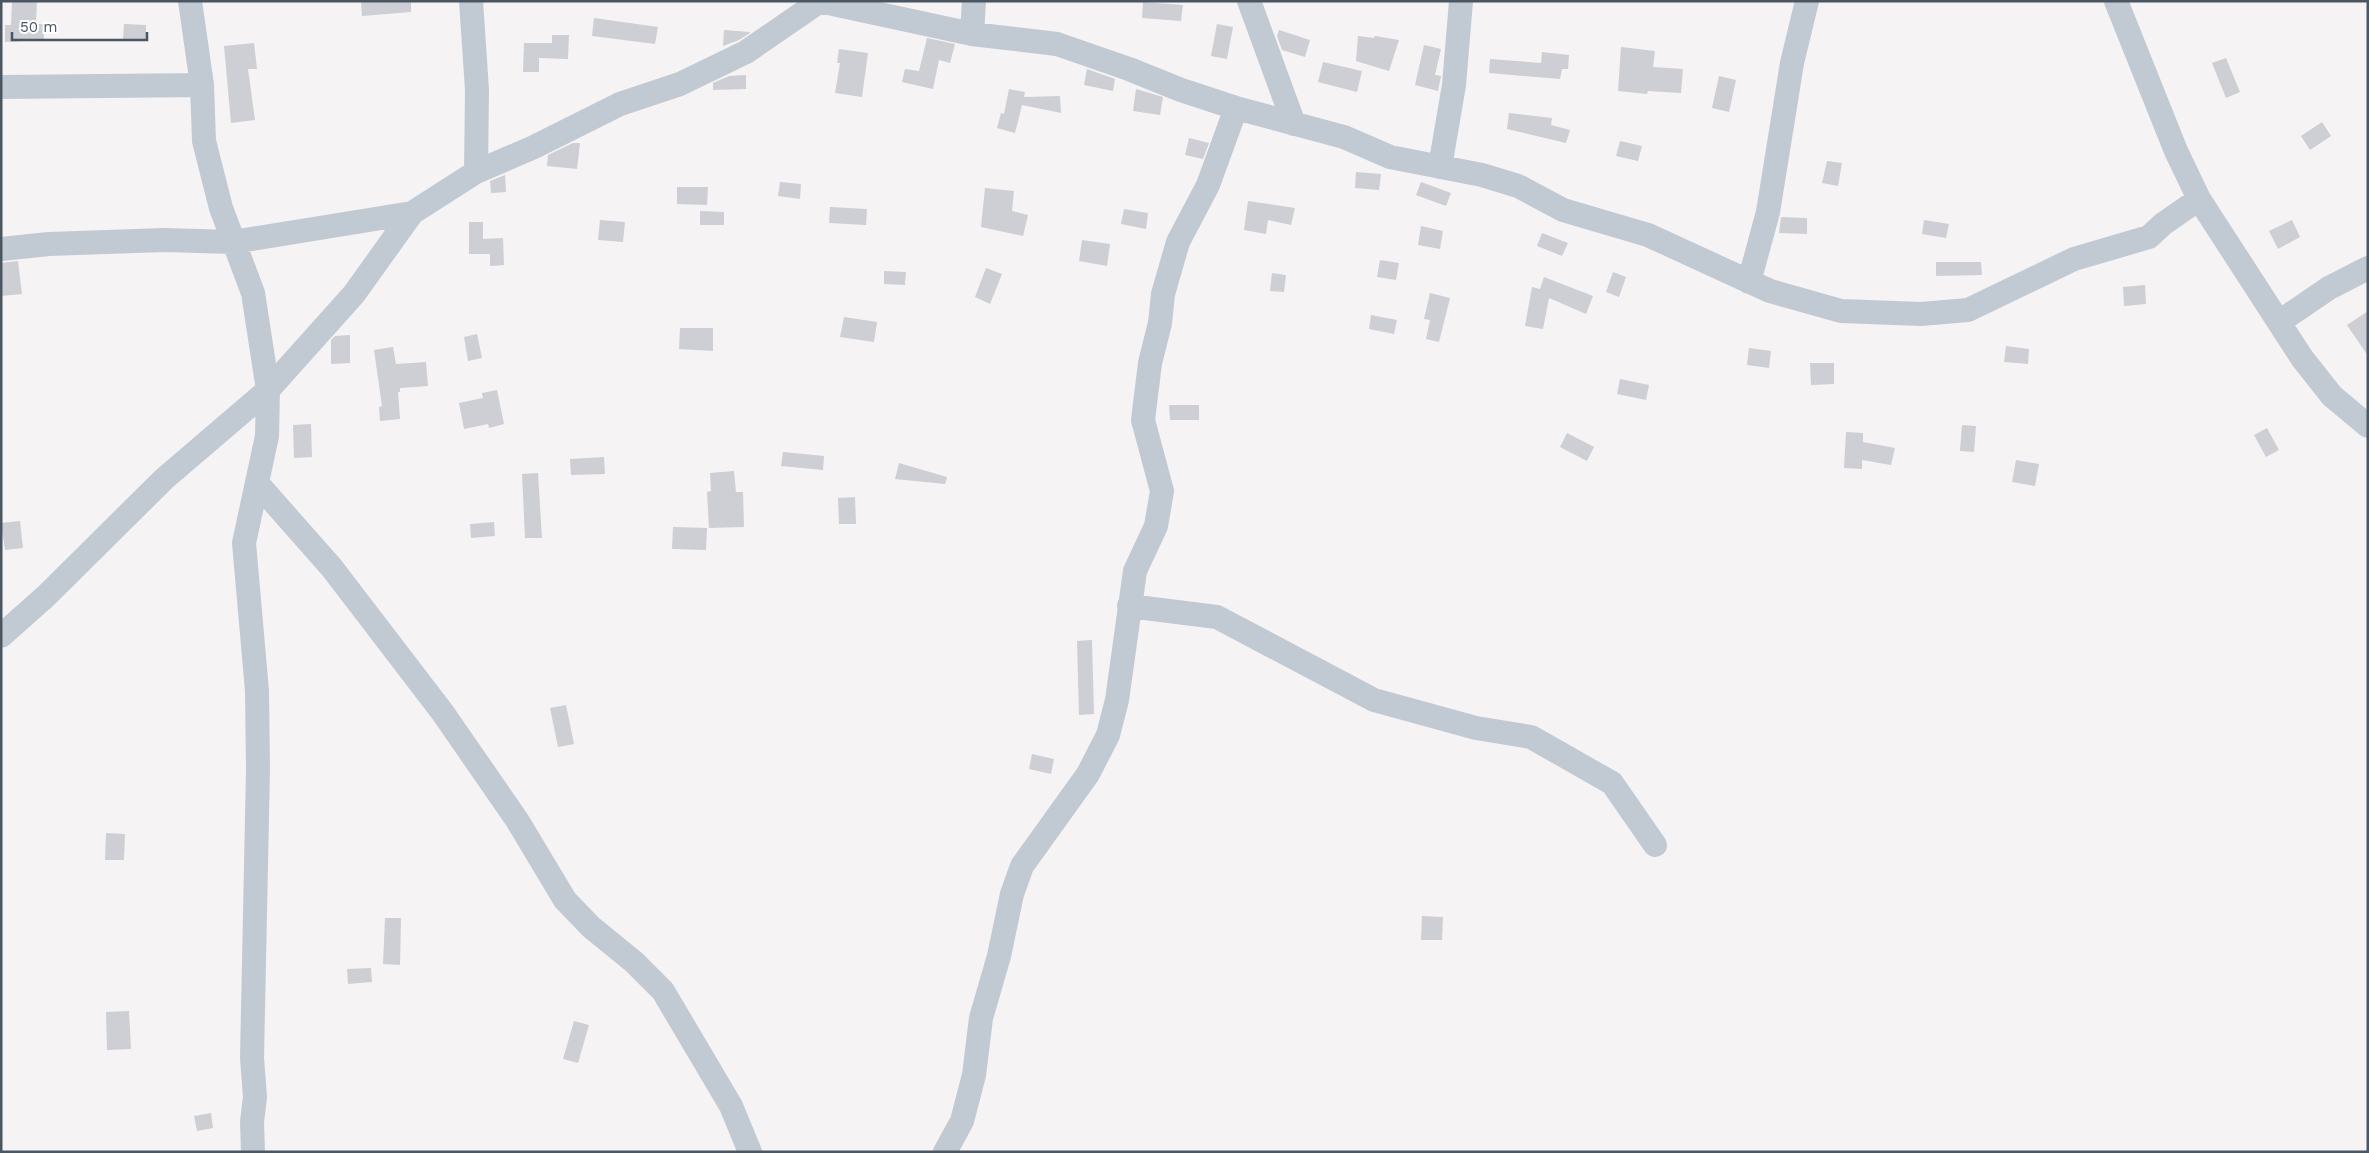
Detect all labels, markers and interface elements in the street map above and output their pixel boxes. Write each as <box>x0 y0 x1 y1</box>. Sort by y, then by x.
scale bar <box>12 10 148 42</box>
text: 50 m <box>20 18 57 36</box>

